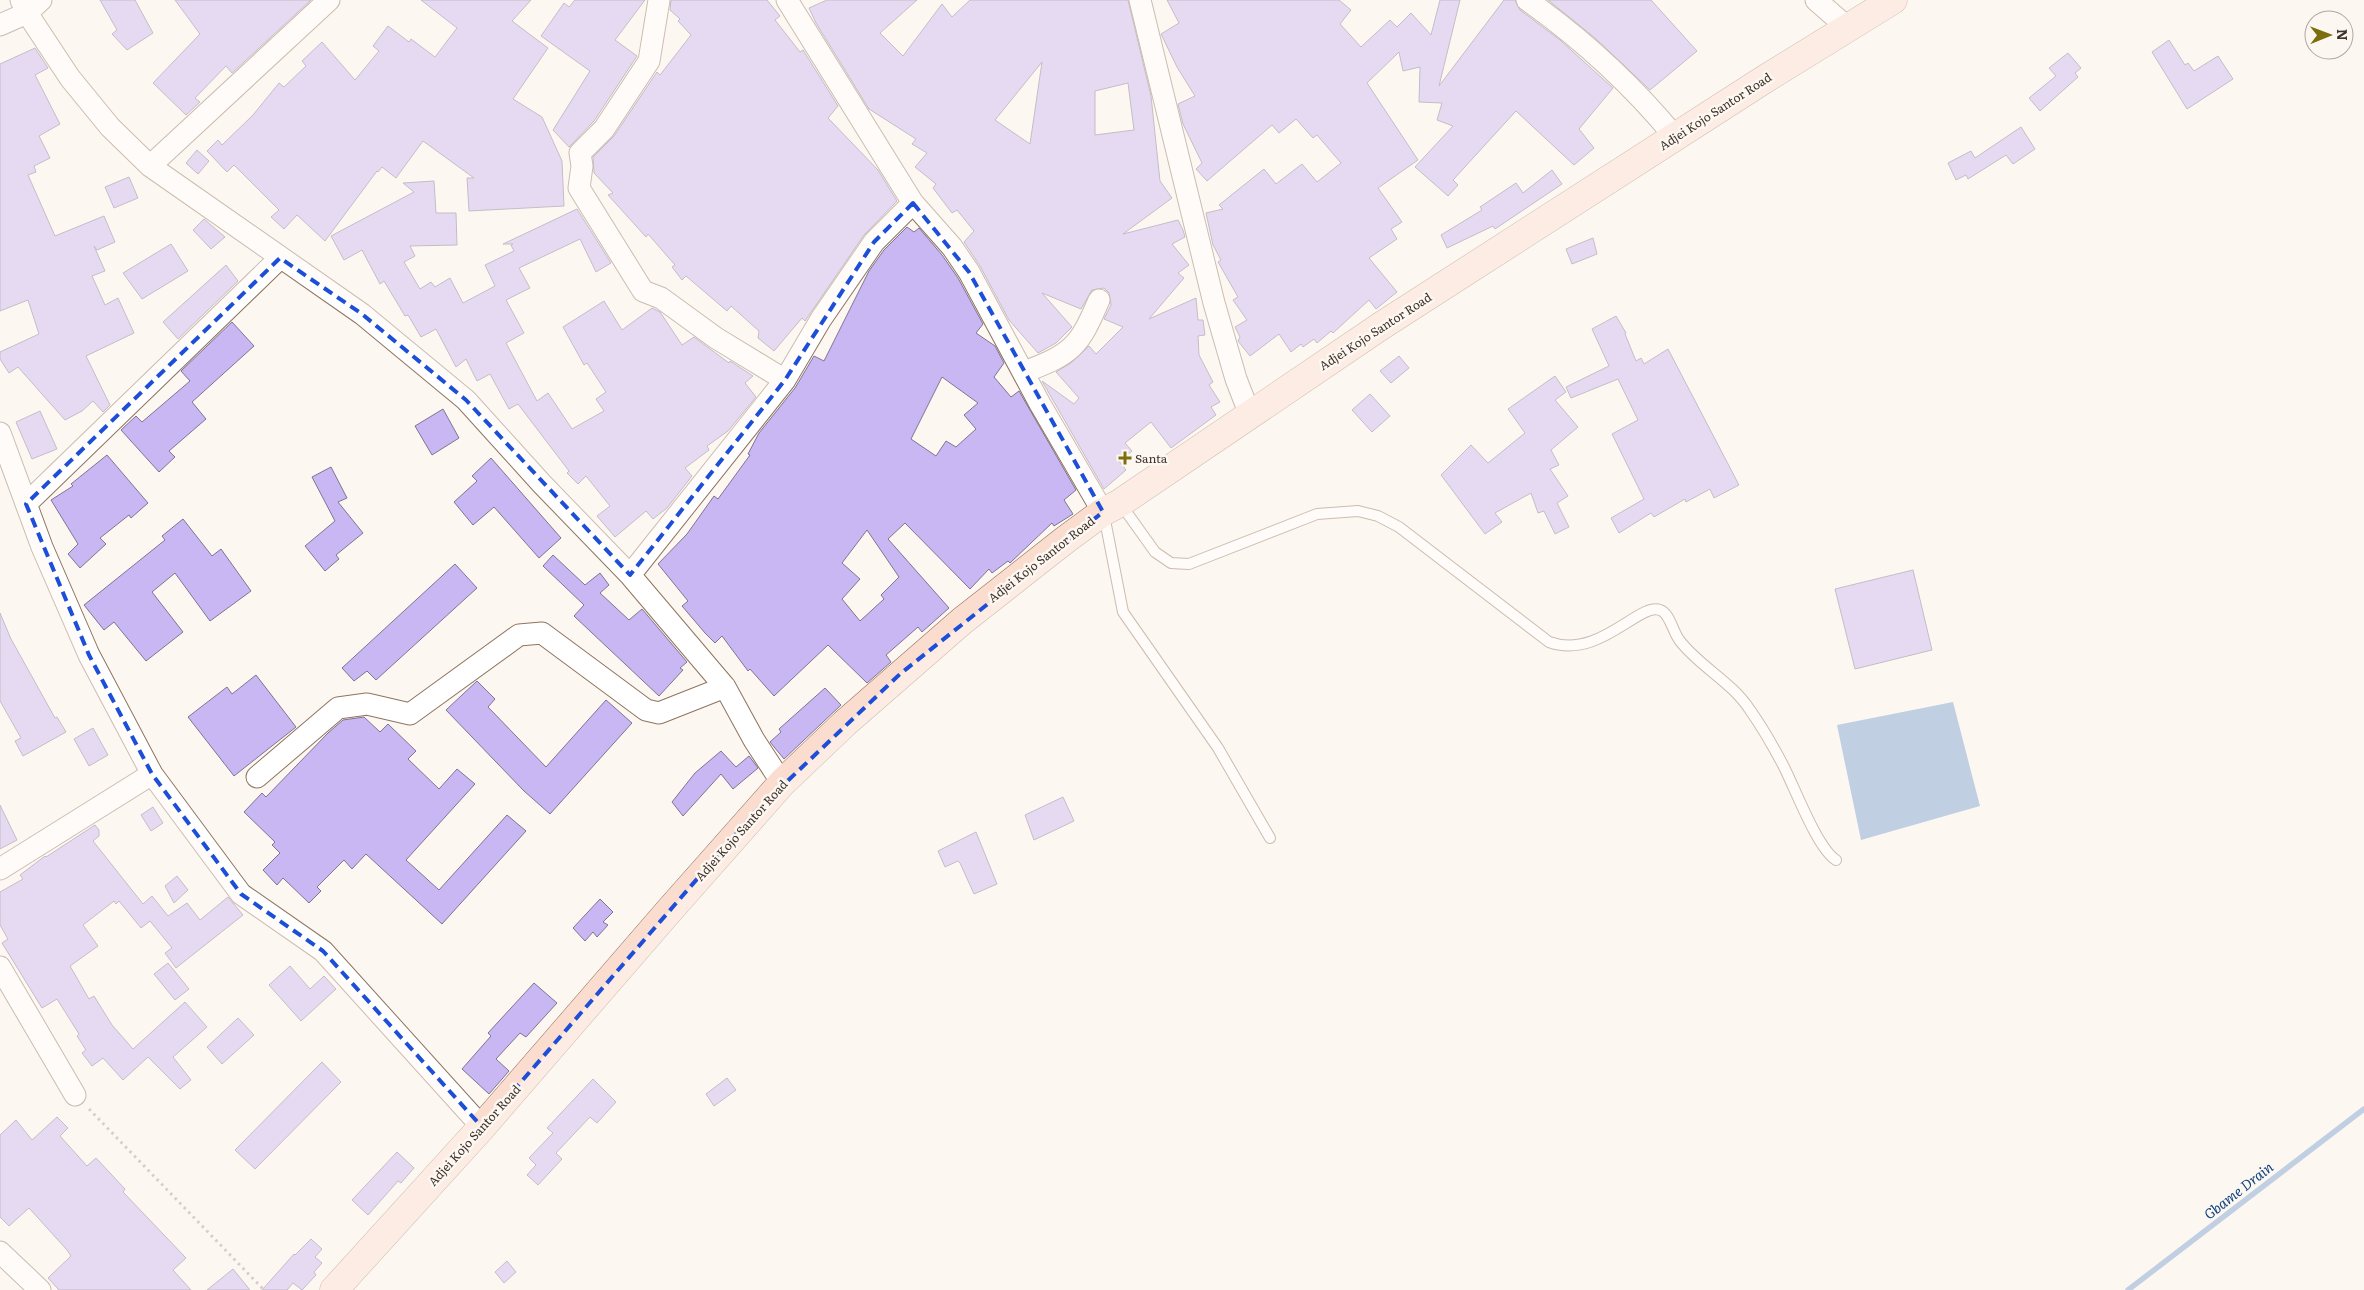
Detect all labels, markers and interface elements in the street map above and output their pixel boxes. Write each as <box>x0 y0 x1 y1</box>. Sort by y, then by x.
north arrow <box>2304 10 2354 60</box>
text: N <box>2333 29 2353 41</box>
street label: Adjei Kojo Santor Road <box>1655 67 1775 154</box>
street label: Adjei Kojo Santor Road <box>1315 287 1435 374</box>
place label: Santa <box>1135 449 1168 467</box>
marker: Santa <box>1119 452 1131 464</box>
street label: Adjei Kojo Santor Road <box>984 511 1099 606</box>
street label: Adjei Kojo Santor Road <box>691 775 792 885</box>
street label: Adjei Kojo Santor Road <box>424 1080 525 1190</box>
water label: Gbame Drain <box>2199 1156 2277 1223</box>

